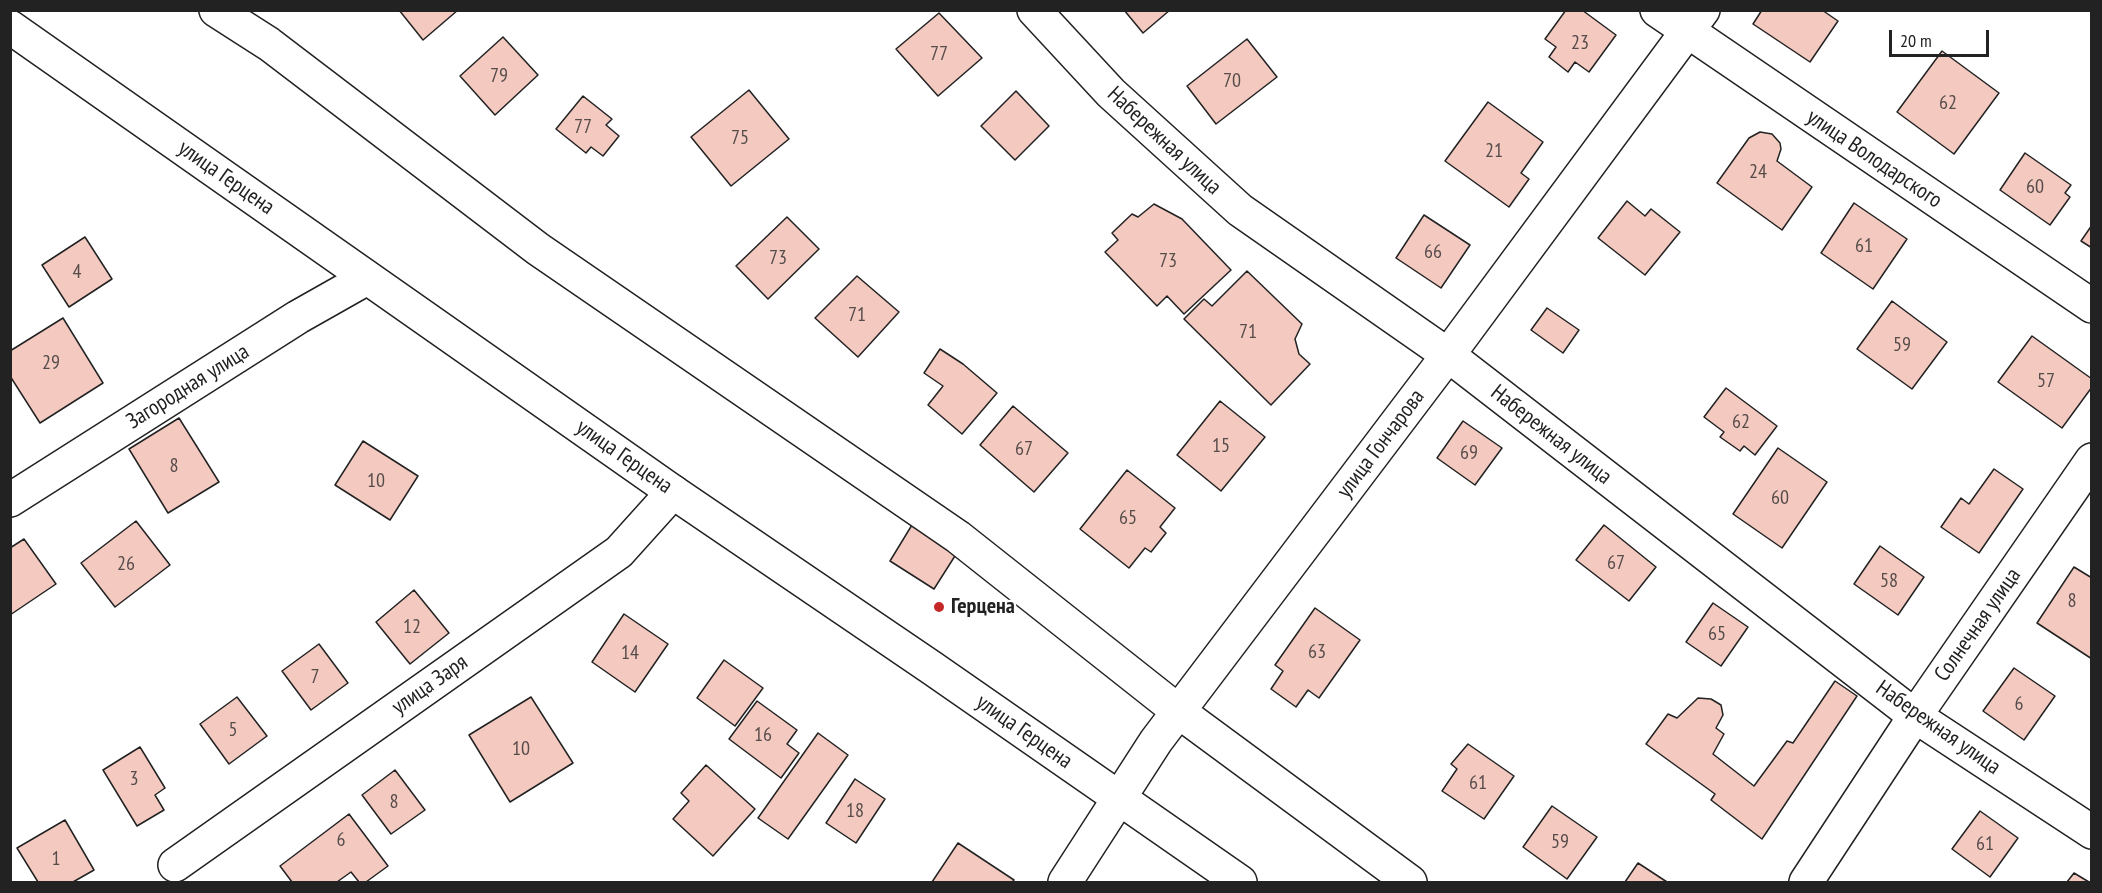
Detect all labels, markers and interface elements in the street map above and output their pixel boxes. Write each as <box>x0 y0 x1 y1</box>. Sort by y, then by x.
scale bar <box>1892 18 1992 56</box>
text: 20 m <box>1900 29 1932 52</box>
house number: 23 <box>1571 31 1589 55</box>
house number: 77 <box>930 42 948 66</box>
house number: 79 <box>490 64 508 88</box>
house number: 70 <box>1223 69 1241 93</box>
street label: Набережная улица <box>1102 81 1226 201</box>
house number: 62 <box>1939 91 1957 115</box>
street label: улица Володарского <box>1801 104 1947 214</box>
house number: 77 <box>574 115 592 139</box>
house number: 75 <box>731 126 749 150</box>
street label: улица Герцена <box>173 135 279 221</box>
house number: 21 <box>1485 139 1503 163</box>
house number: 24 <box>1749 160 1767 184</box>
house number: 60 <box>2026 175 2044 199</box>
house number: 61 <box>1855 234 1873 258</box>
house number: 66 <box>1424 240 1442 264</box>
house number: 73 <box>769 246 787 270</box>
house number: 73 <box>1159 249 1177 273</box>
house number: 4 <box>73 260 81 284</box>
house number: 71 <box>848 303 866 327</box>
house number: 71 <box>1239 320 1257 344</box>
house number: 59 <box>1893 333 1911 357</box>
street label: Загородная улица <box>122 339 254 435</box>
house number: 29 <box>42 351 60 375</box>
house number: 57 <box>2037 369 2055 393</box>
street label: Набережная улица <box>1485 380 1617 490</box>
street label: улица Гончарова <box>1332 385 1430 503</box>
house number: 62 <box>1732 410 1750 434</box>
street label: улица Герцена <box>571 414 677 500</box>
house number: 15 <box>1212 434 1230 458</box>
house number: 67 <box>1015 437 1033 461</box>
house number: 69 <box>1460 441 1478 465</box>
house number: 8 <box>170 454 178 478</box>
house number: 10 <box>367 469 385 493</box>
house number: 60 <box>1771 486 1789 510</box>
house number: 65 <box>1119 506 1137 530</box>
house number: 67 <box>1607 551 1625 575</box>
house number: 26 <box>117 552 135 576</box>
street label: Солнечная улица <box>1929 563 2027 687</box>
house number: 58 <box>1880 569 1898 593</box>
house number: 8 <box>2068 589 2076 613</box>
place label: Герцена <box>951 594 1015 620</box>
marker: Герцена <box>932 600 946 614</box>
house number: 12 <box>403 615 421 639</box>
house number: 65 <box>1708 622 1726 646</box>
house number: 63 <box>1308 640 1326 664</box>
house number: 14 <box>621 641 639 665</box>
street label: улица Заря <box>387 649 473 721</box>
house number: 7 <box>311 665 319 689</box>
street label: Набережная улица <box>1871 675 2005 781</box>
street label: улица Герцена <box>971 689 1077 775</box>
house number: 6 <box>2015 692 2023 716</box>
house number: 5 <box>229 718 237 742</box>
house number: 16 <box>754 723 772 747</box>
house number: 10 <box>512 737 530 761</box>
house number: 3 <box>130 767 138 791</box>
house number: 61 <box>1469 771 1487 795</box>
house number: 8 <box>390 790 398 814</box>
house number: 18 <box>846 799 864 823</box>
house number: 6 <box>337 828 345 852</box>
house number: 59 <box>1551 830 1569 854</box>
house number: 61 <box>1976 832 1994 856</box>
house number: 1 <box>52 847 60 871</box>

